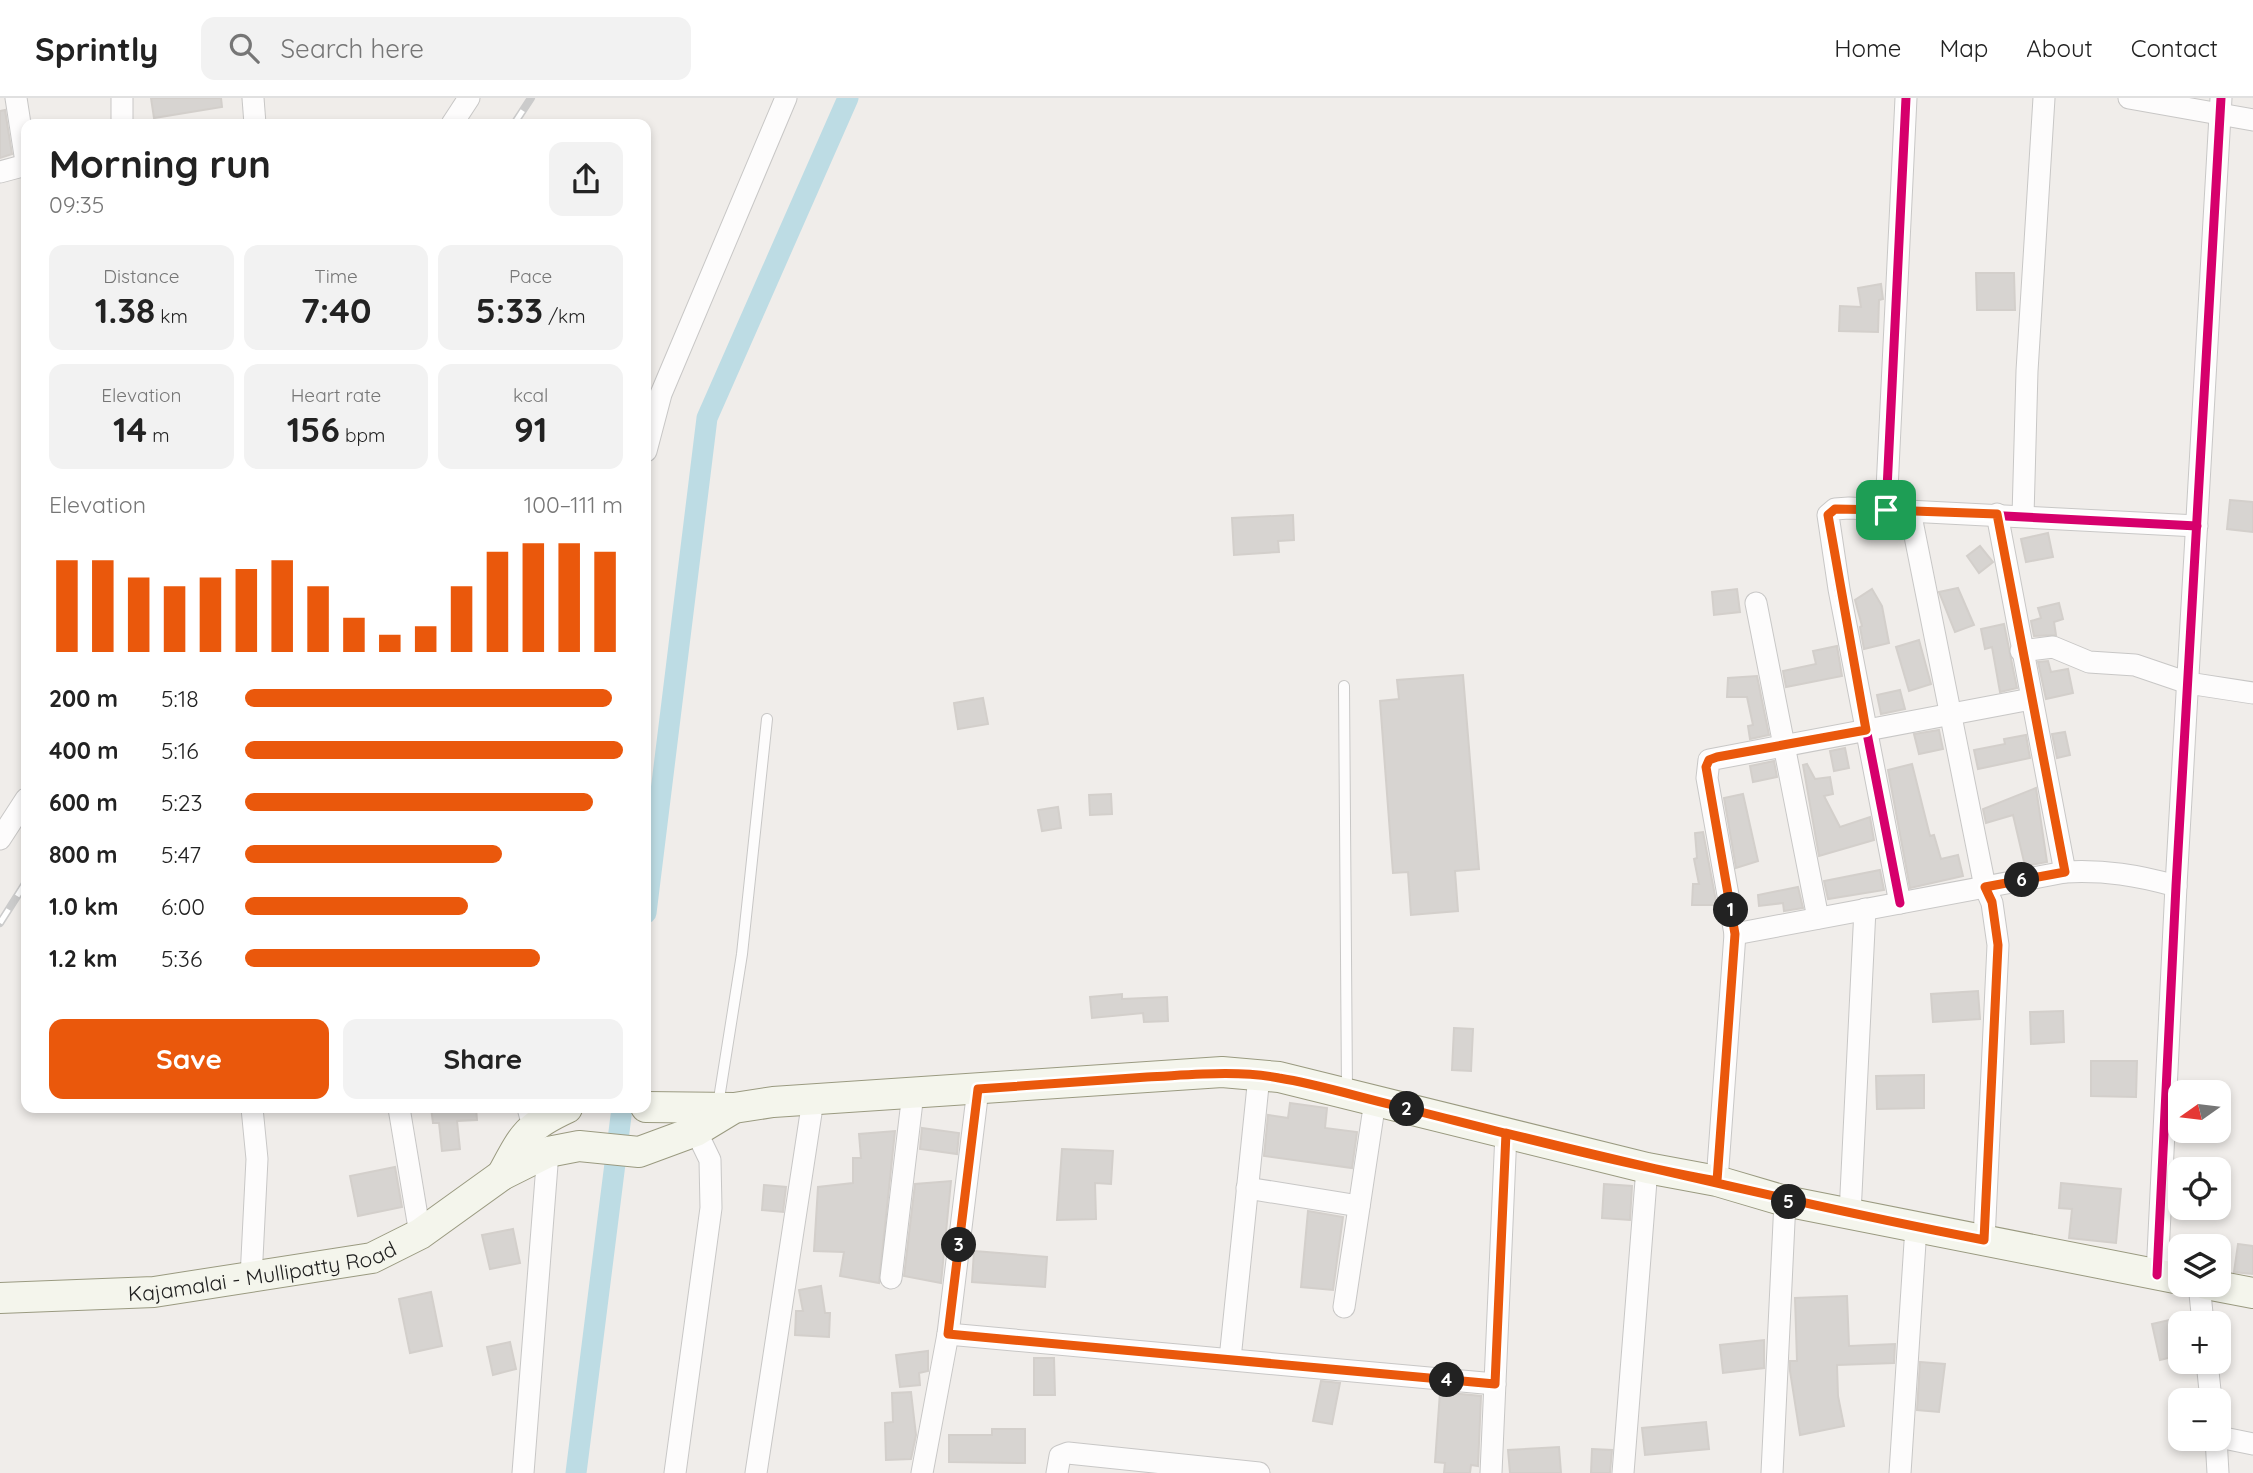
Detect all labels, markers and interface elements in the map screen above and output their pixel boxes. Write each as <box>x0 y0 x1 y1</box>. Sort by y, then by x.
search box <box>201 17 691 80</box>
text: Sprintly <box>35 28 159 69</box>
icon: search <box>225 29 263 67</box>
text: Search here <box>281 32 424 65</box>
text: Home <box>1834 33 1901 63</box>
text: Map <box>1939 33 1988 63</box>
text: About <box>2026 33 2093 63</box>
text: Contact <box>2131 33 2218 63</box>
text: Morning run <box>49 140 271 188</box>
button: share <box>549 142 623 216</box>
text: 09:35 <box>49 190 104 219</box>
text: Distance <box>103 264 179 288</box>
text: Time <box>314 264 358 288</box>
text: Pace <box>509 264 552 288</box>
text: 1.38 <box>95 288 155 332</box>
text: 7:40 <box>301 288 371 332</box>
text: 5:33 <box>476 288 543 332</box>
text: km <box>155 304 188 328</box>
text: /km <box>543 304 586 328</box>
text: Elevation <box>101 383 181 407</box>
text: Heart rate <box>291 383 381 407</box>
text: kcal <box>513 383 548 407</box>
text: 14 <box>113 407 147 451</box>
text: 156 <box>287 407 340 451</box>
text: 91 <box>514 407 547 451</box>
text: m <box>147 423 170 447</box>
text: bpm <box>340 423 385 447</box>
pin <box>1856 480 1916 540</box>
text: Elevation <box>49 490 146 519</box>
text: 100–111 m <box>524 490 623 519</box>
icon: arrive <box>1867 491 1905 529</box>
text: 200 m <box>49 684 118 713</box>
text: 5:18 <box>161 684 199 713</box>
text: 400 m <box>49 736 118 765</box>
text: 5:16 <box>161 736 199 765</box>
text: 600 m <box>49 788 118 817</box>
text: 5:23 <box>161 788 203 817</box>
text: 800 m <box>49 840 118 869</box>
text: 5:47 <box>161 840 201 869</box>
pin: 6 <box>2004 862 2039 898</box>
text: 6 <box>2016 867 2027 891</box>
text: 1.0 km <box>49 892 119 921</box>
text: 6:00 <box>161 892 205 921</box>
pin: 1 <box>1714 892 1748 928</box>
text: 1 <box>1727 897 1734 921</box>
text: 1.2 km <box>49 944 118 973</box>
text: 5:36 <box>161 944 202 973</box>
button: Save <box>49 1019 329 1099</box>
button: Share <box>343 1019 623 1099</box>
north arrow <box>2168 1080 2231 1143</box>
map controls <box>2168 1080 2231 1451</box>
pin: 2 <box>1390 1091 1424 1126</box>
text: 2 <box>1401 1096 1412 1120</box>
button: locate <box>2168 1157 2231 1220</box>
pin: 5 <box>1772 1184 1806 1220</box>
text: 5 <box>1783 1189 1794 1213</box>
pin: 3 <box>942 1228 976 1262</box>
text: 3 <box>953 1232 964 1256</box>
button: layers <box>2168 1234 2231 1297</box>
street label: Kajamalai - Mullipatty Road <box>127 1235 400 1306</box>
button: + <box>2168 1311 2231 1374</box>
pin: 4 <box>1430 1362 1464 1398</box>
text: 4 <box>1441 1367 1452 1391</box>
button: − <box>2168 1388 2231 1451</box>

